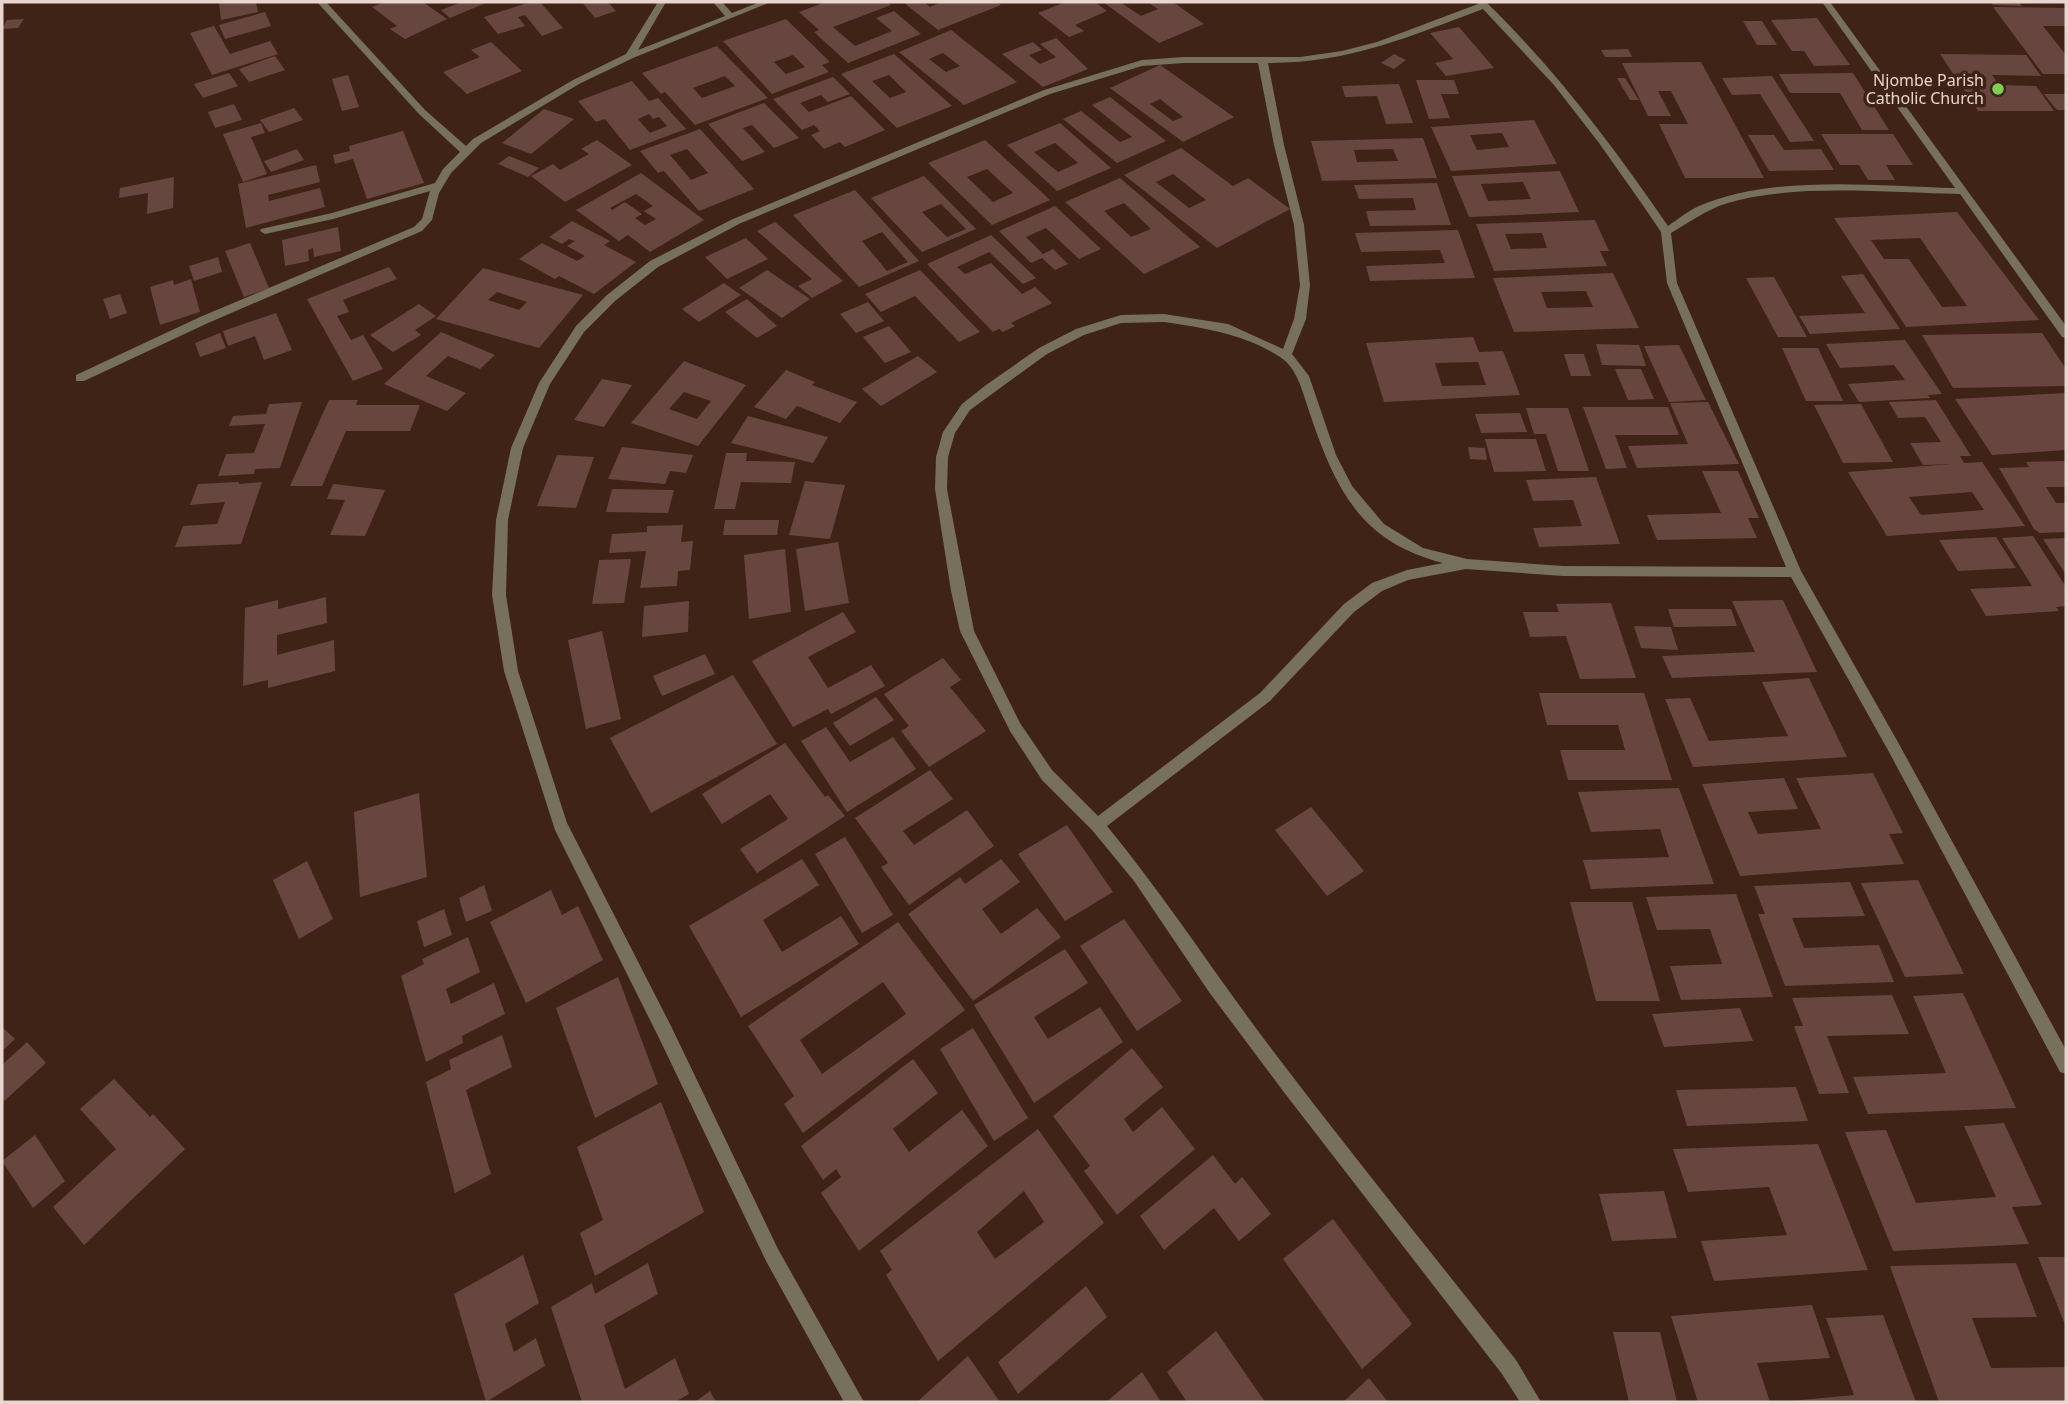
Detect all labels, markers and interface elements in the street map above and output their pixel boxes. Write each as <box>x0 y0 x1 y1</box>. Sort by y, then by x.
place label: Njombe Parish Catholic Church <box>1866 69 1984 109</box>
marker: Njombe Parish Catholic Church <box>1990 81 2006 97</box>

